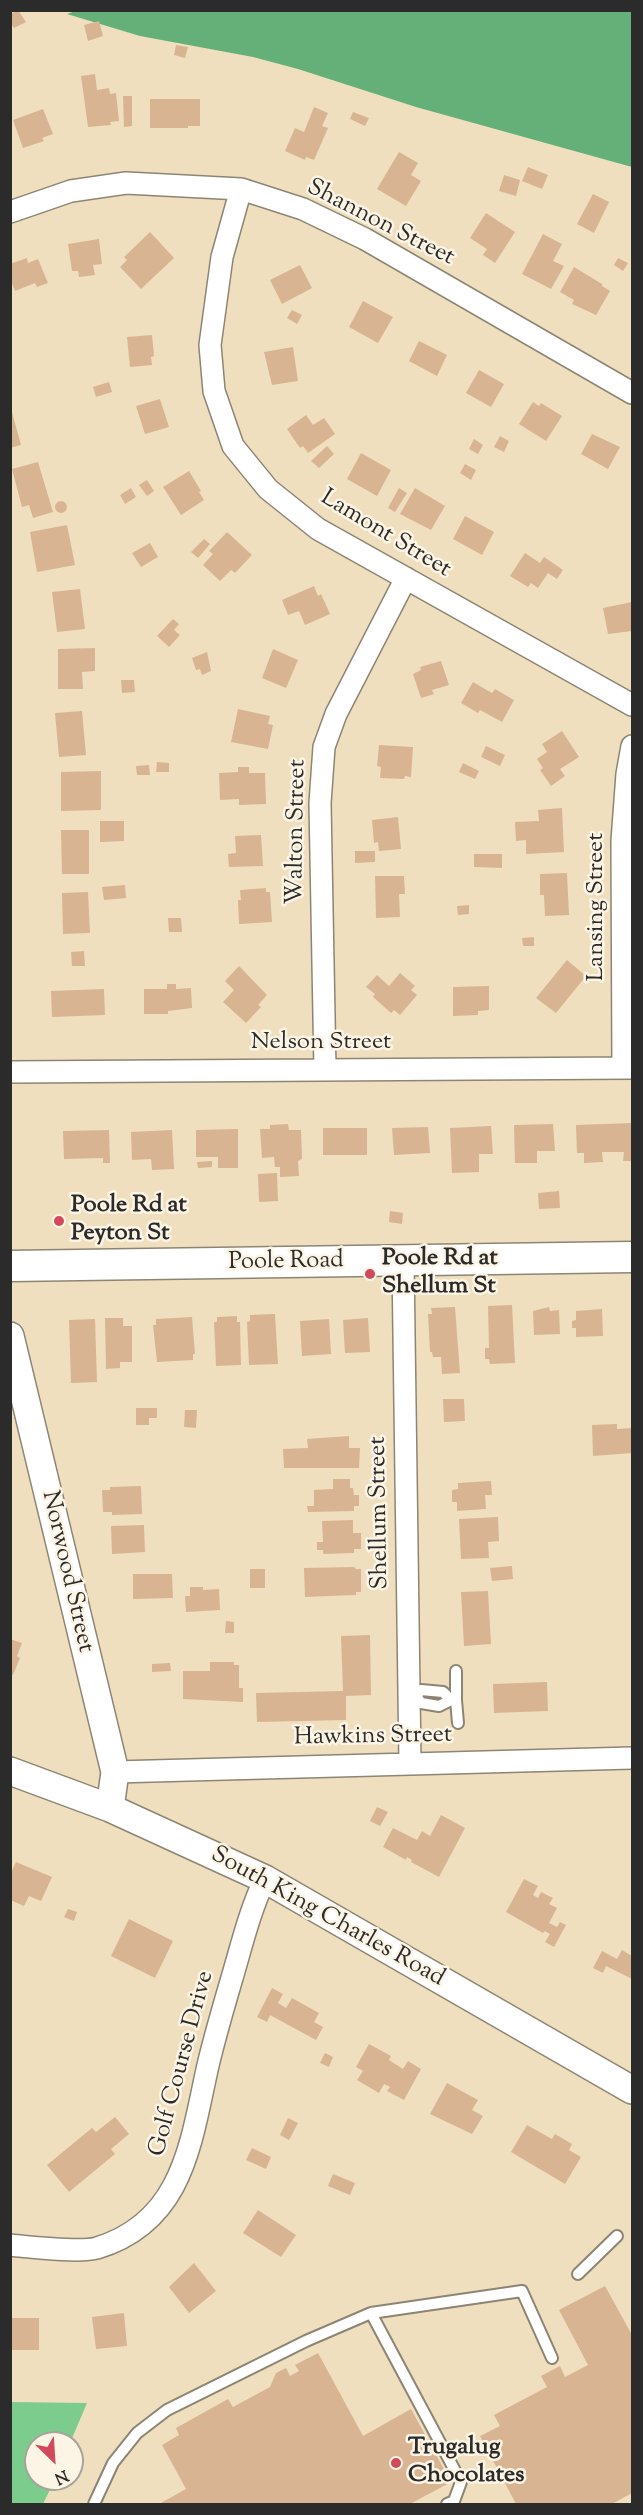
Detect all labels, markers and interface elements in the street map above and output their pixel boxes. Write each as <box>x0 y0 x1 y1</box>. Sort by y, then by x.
street label: Shannon Street <box>301 174 459 274</box>
street label: Lamont Street <box>314 485 456 585</box>
street label: Walton Street <box>282 759 314 905</box>
street label: Lansing Street <box>584 833 612 981</box>
street label: Nelson Street <box>251 1030 391 1058</box>
place label: Poole Rd at Peyton St <box>71 1193 187 1249</box>
marker: Poole Rd at Peyton St <box>52 1214 66 1228</box>
place label: Poole Rd at Shellum St <box>382 1246 498 1302</box>
street label: Poole Road <box>228 1248 344 1278</box>
marker: Poole Rd at Shellum St <box>363 1267 377 1281</box>
street label: Shellum Street <box>365 1436 397 1590</box>
street label: Norwood Street <box>33 1488 99 1656</box>
street label: Hawkins Street <box>294 1722 452 1754</box>
street label: South King Charles Road <box>205 1842 449 1994</box>
street label: Golf Course Drive <box>144 1968 222 2160</box>
north arrow <box>24 2431 84 2491</box>
place label: Trugalug Chocolates <box>408 2435 525 2491</box>
marker: Trugalug Chocolates <box>389 2456 403 2470</box>
text: N <box>50 2463 72 2489</box>

